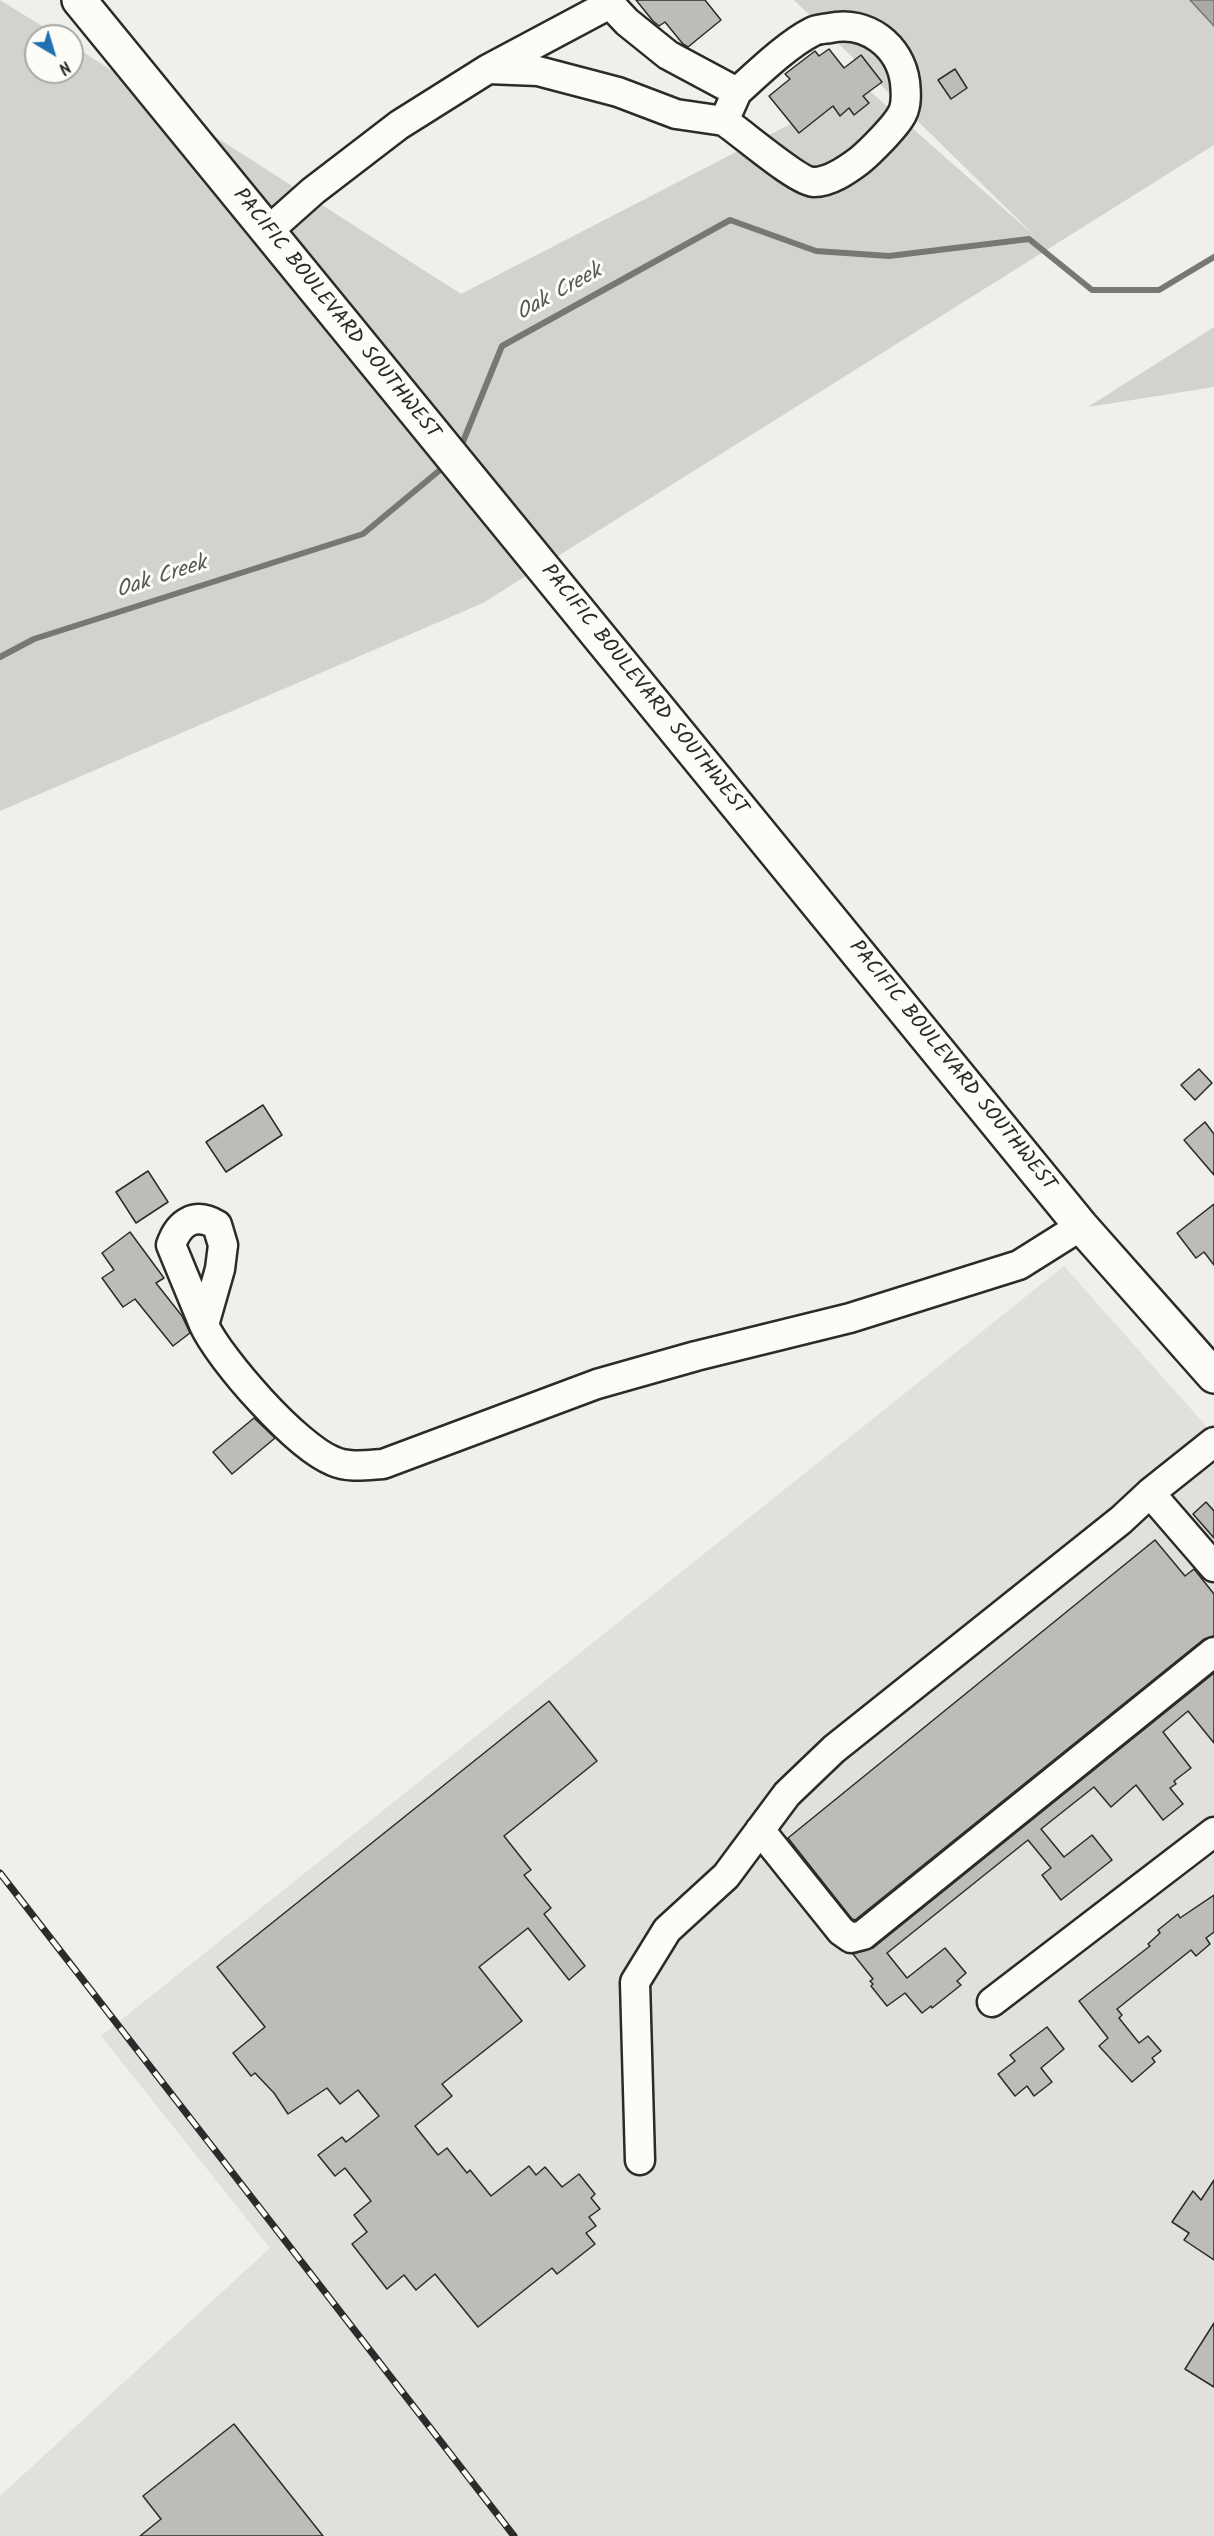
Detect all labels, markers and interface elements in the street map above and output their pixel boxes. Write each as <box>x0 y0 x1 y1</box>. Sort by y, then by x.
north arrow <box>24 24 84 84</box>
text: N <box>52 54 76 80</box>
street label: PACIFIC BOULEVARD SOUTHWEST <box>226 184 444 446</box>
water label: Oak Creek <box>513 260 607 328</box>
water label: Oak Creek <box>113 552 211 606</box>
street label: PACIFIC BOULEVARD SOUTHWEST <box>534 560 752 822</box>
street label: PACIFIC BOULEVARD SOUTHWEST <box>842 936 1060 1198</box>

